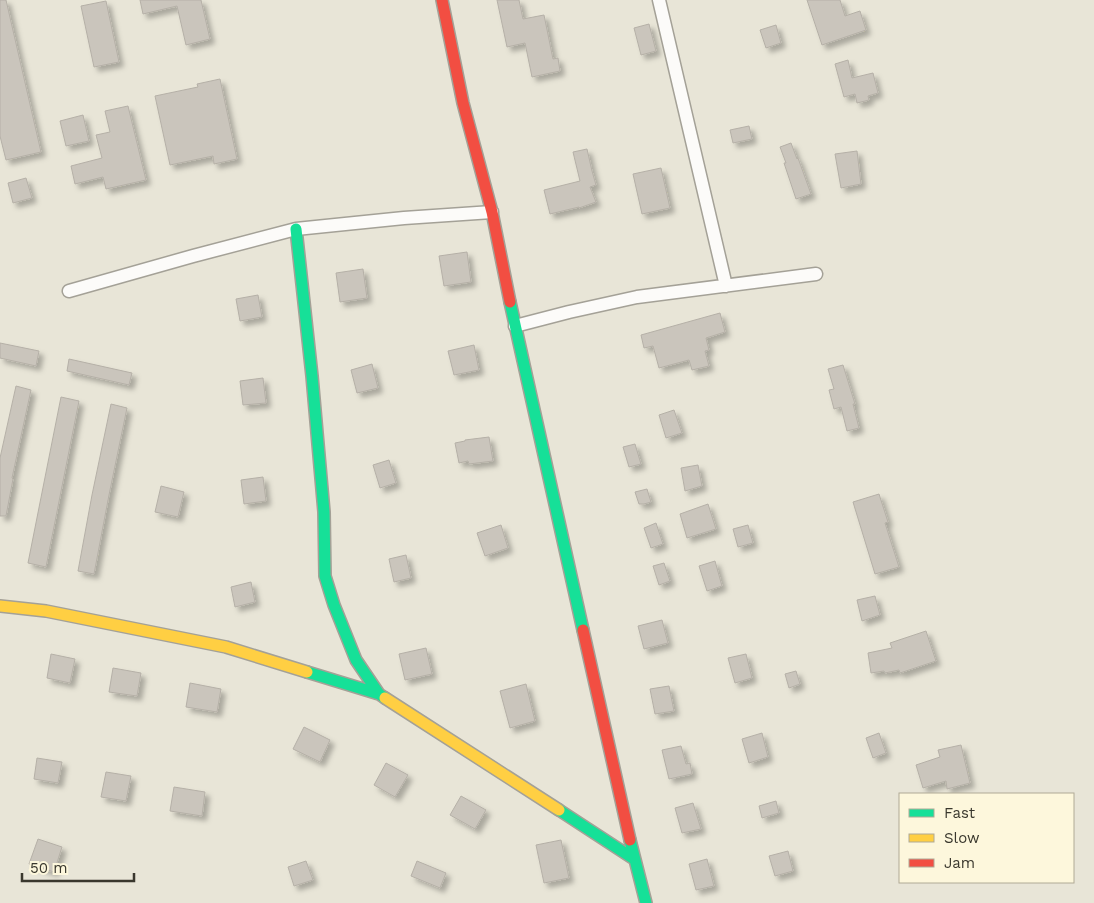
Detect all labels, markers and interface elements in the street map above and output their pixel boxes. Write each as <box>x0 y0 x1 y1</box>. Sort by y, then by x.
legend <box>899 793 1074 883</box>
text: Fast <box>944 804 976 822</box>
text: Slow <box>944 829 980 847</box>
scale bar <box>22 850 135 882</box>
text: Jam <box>944 854 975 872</box>
text: 50 m <box>30 859 67 877</box>

